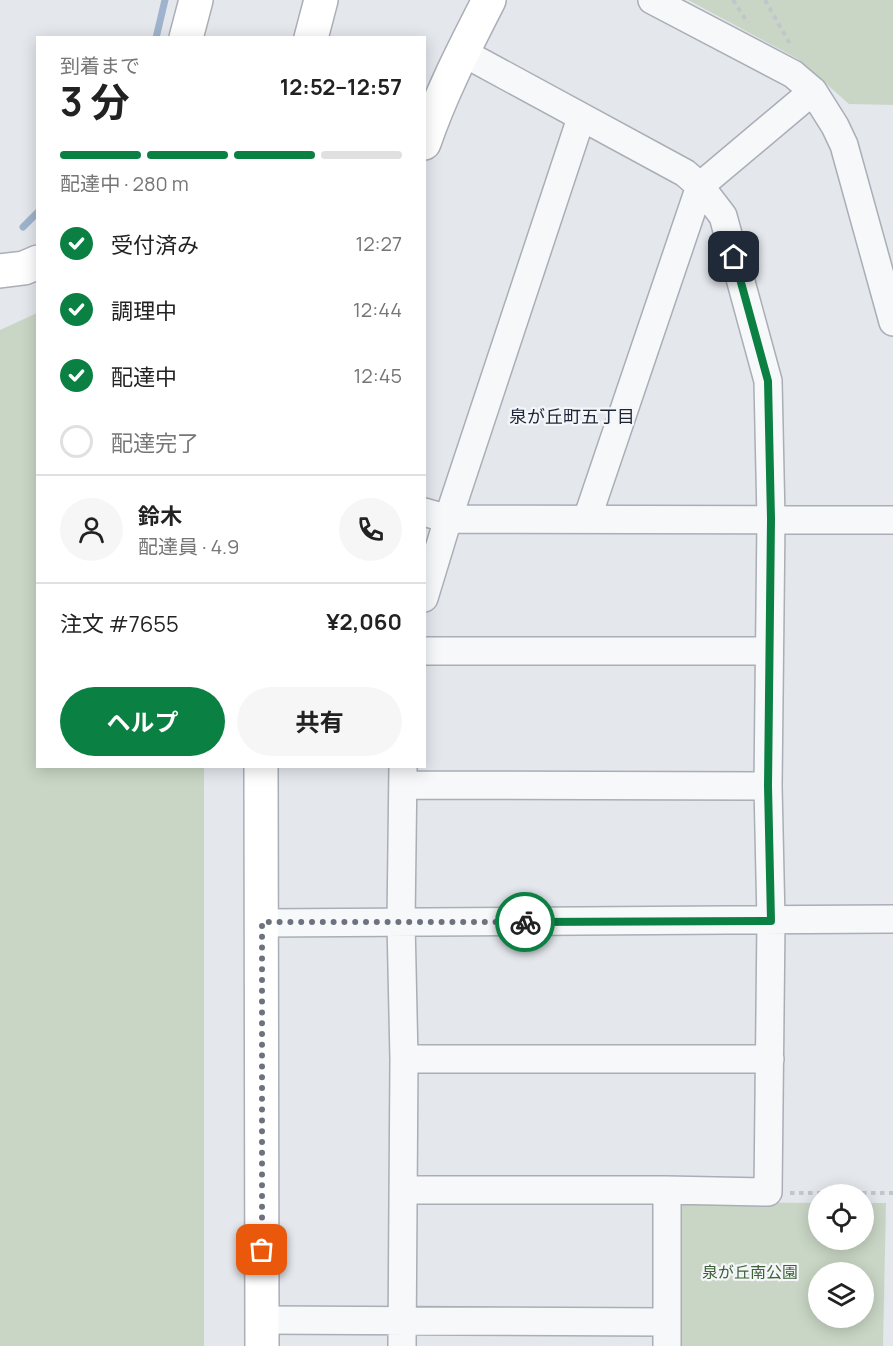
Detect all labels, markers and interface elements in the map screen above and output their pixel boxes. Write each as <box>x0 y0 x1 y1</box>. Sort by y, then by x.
text: 到着まで <box>60 52 140 79</box>
text: 12:52–12:57 <box>280 72 402 102</box>
text: 3 分 <box>60 74 129 128</box>
text: 配達中 · 280 m <box>60 170 189 197</box>
icon: check <box>60 227 93 260</box>
text: 受付済み <box>111 230 199 260</box>
text: 12:27 <box>355 230 402 257</box>
pin <box>708 231 759 282</box>
icon: home <box>717 240 750 273</box>
icon: check <box>60 293 93 326</box>
text: 調理中 <box>111 296 177 326</box>
text: 12:44 <box>353 296 402 323</box>
icon: check <box>60 359 93 392</box>
text: 配達中 <box>111 362 177 392</box>
text: 12:45 <box>353 362 402 389</box>
district label: 泉が丘町五丁目 <box>509 404 635 428</box>
text: 配達完了 <box>111 428 199 458</box>
button: person <box>60 498 123 561</box>
button: phone <box>339 498 402 561</box>
text: 鈴木 <box>138 501 182 531</box>
text: 配達員 · 4.9 <box>138 533 239 560</box>
text: ¥2,060 <box>326 607 402 637</box>
text: 注文 #7655 <box>60 609 179 639</box>
button: ヘルプ <box>60 687 225 756</box>
button: 共有 <box>237 687 402 756</box>
courier <box>495 892 555 952</box>
icon: bike <box>509 906 542 939</box>
map controls <box>808 1184 874 1328</box>
button: locate <box>808 1184 874 1250</box>
pin <box>236 1224 287 1275</box>
icon: bag <box>245 1233 278 1266</box>
park label: 泉が丘南公園 <box>702 1261 798 1283</box>
button: layers <box>808 1262 874 1328</box>

